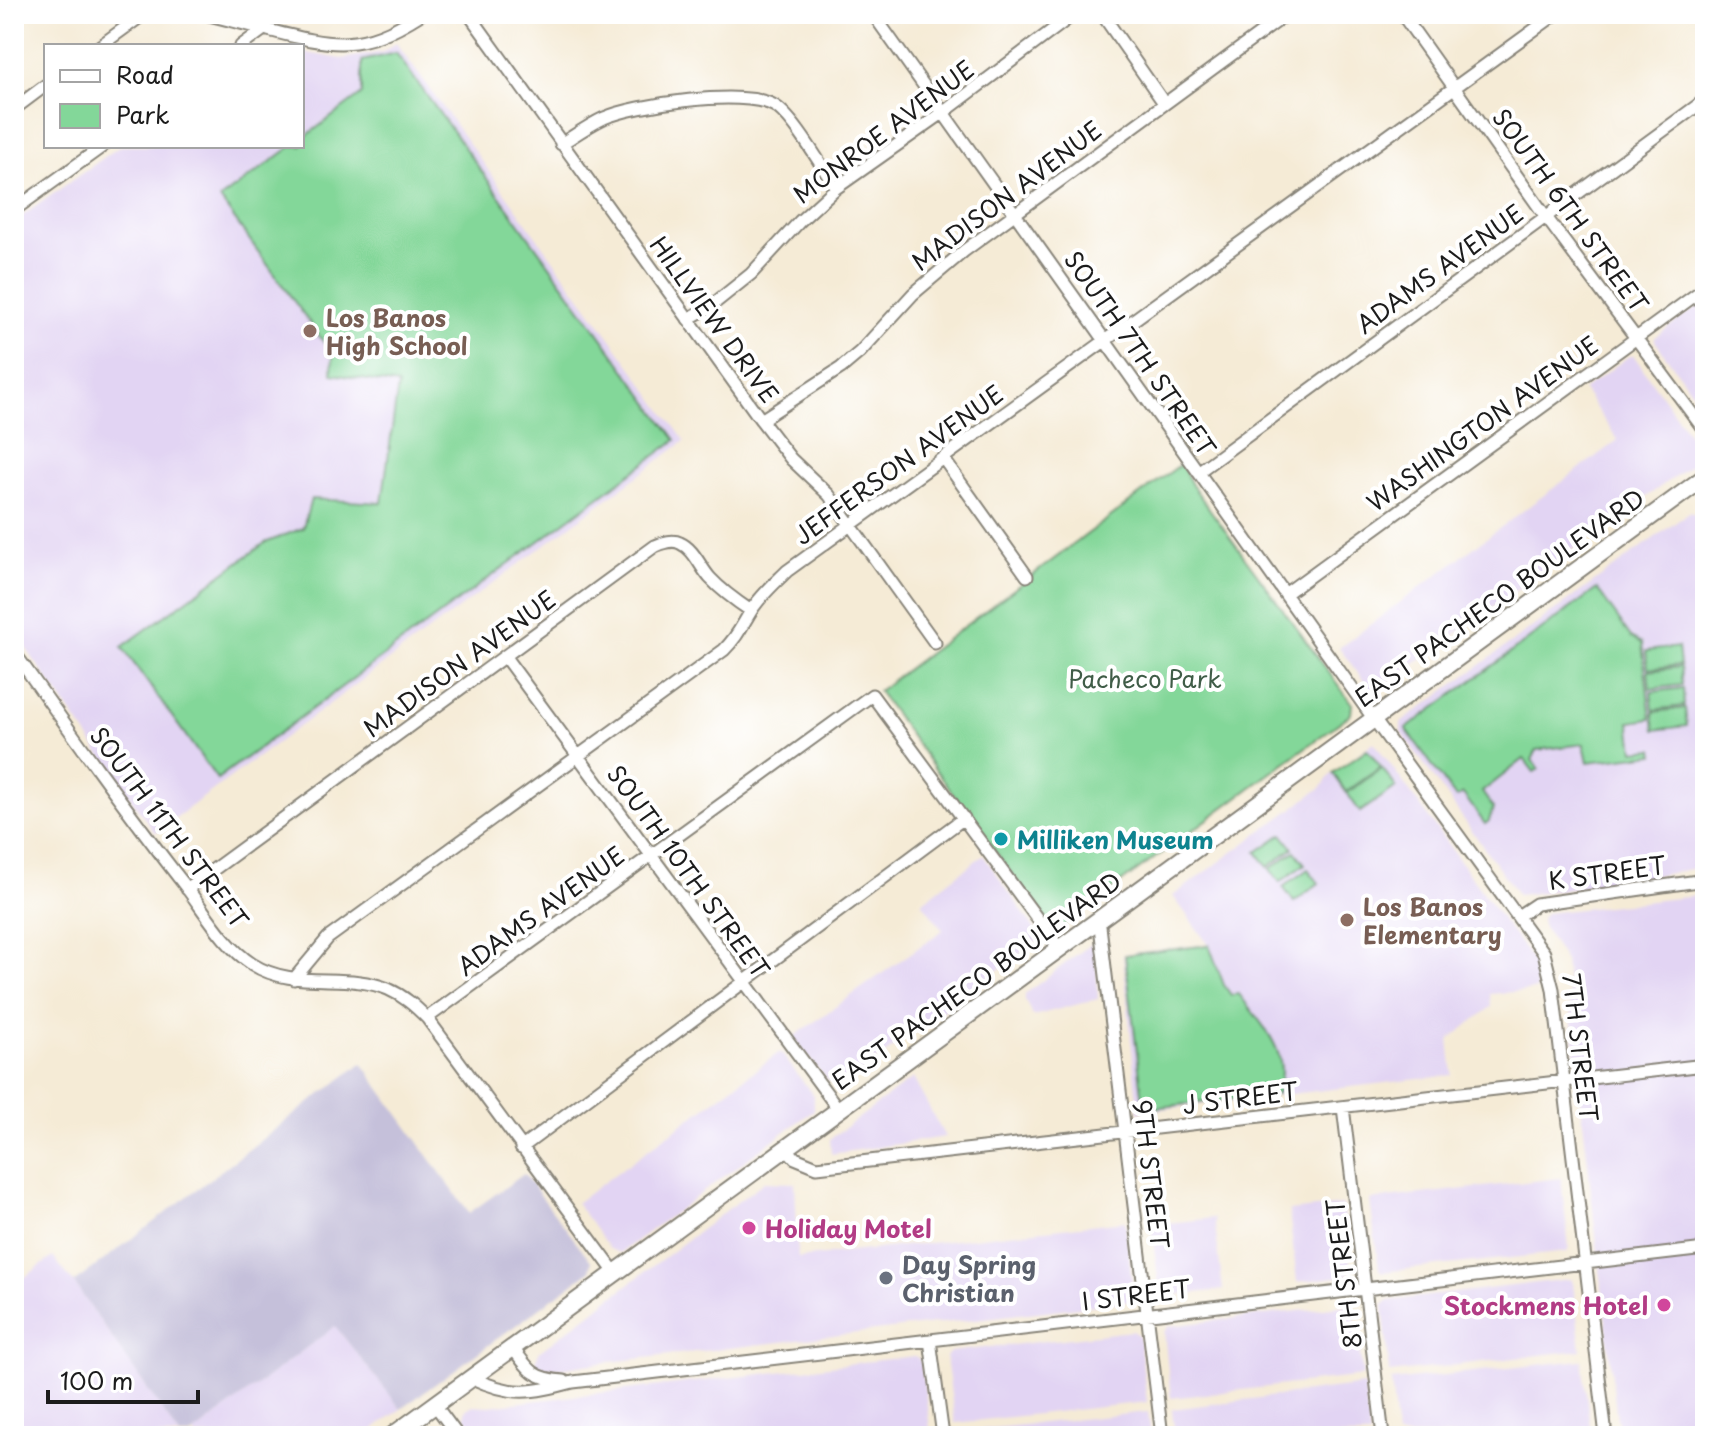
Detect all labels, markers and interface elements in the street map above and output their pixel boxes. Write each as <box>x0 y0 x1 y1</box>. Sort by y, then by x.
legend <box>44 44 304 148</box>
street label: MONROE AVENUE <box>785 51 981 211</box>
text: Road <box>116 56 174 92</box>
text: Park <box>116 96 170 132</box>
street label: SOUTH 6TH STREET <box>1485 100 1658 320</box>
street label: MADISON AVENUE <box>903 111 1109 279</box>
street label: ADAMS AVENUE <box>1348 195 1530 341</box>
street label: HILLVIEW DRIVE <box>642 228 788 410</box>
street label: SOUTH 7TH STREET <box>1056 243 1226 463</box>
place label: Los Banos High School <box>326 299 468 363</box>
marker: Los Banos High School <box>301 322 319 340</box>
street label: WASHINGTON AVENUE <box>1359 326 1605 520</box>
street label: JEFFERSON AVENUE <box>786 376 1010 552</box>
street label: EAST PACHECO BOULEVARD <box>1347 479 1651 715</box>
street label: MADISON AVENUE <box>355 581 563 745</box>
park label: Pacheco Park <box>1068 660 1222 696</box>
street label: SOUTH 11TH STREET <box>82 719 258 936</box>
street label: SOUTH 10TH STREET <box>599 757 779 985</box>
place label: Milliken Museum <box>1017 821 1214 857</box>
marker: Milliken Museum <box>992 830 1010 848</box>
street label: ADAMS AVENUE <box>449 837 631 983</box>
street label: K STREET <box>1546 846 1668 898</box>
street label: EAST PACHECO BOULEVARD <box>824 862 1128 1098</box>
place label: Los Banos Elementary <box>1363 888 1502 952</box>
marker: Los Banos Elementary <box>1338 911 1356 929</box>
street label: 7TH STREET <box>1554 971 1608 1124</box>
street label: J STREET <box>1180 1072 1300 1122</box>
street label: 9TH STREET <box>1125 1097 1179 1251</box>
street label: 8TH STREET <box>1316 1196 1370 1351</box>
place label: Holiday Motel <box>765 1210 932 1246</box>
marker: Holiday Motel <box>740 1219 758 1237</box>
place label: Day Spring Christian <box>902 1246 1036 1310</box>
marker: Day Spring Christian <box>877 1269 895 1287</box>
street label: I STREET <box>1080 1269 1193 1318</box>
place label: Stockmens Hotel <box>1444 1287 1648 1323</box>
marker: Stockmens Hotel <box>1655 1296 1673 1314</box>
scale bar <box>48 1354 198 1404</box>
text: 100 m <box>60 1362 133 1398</box>

